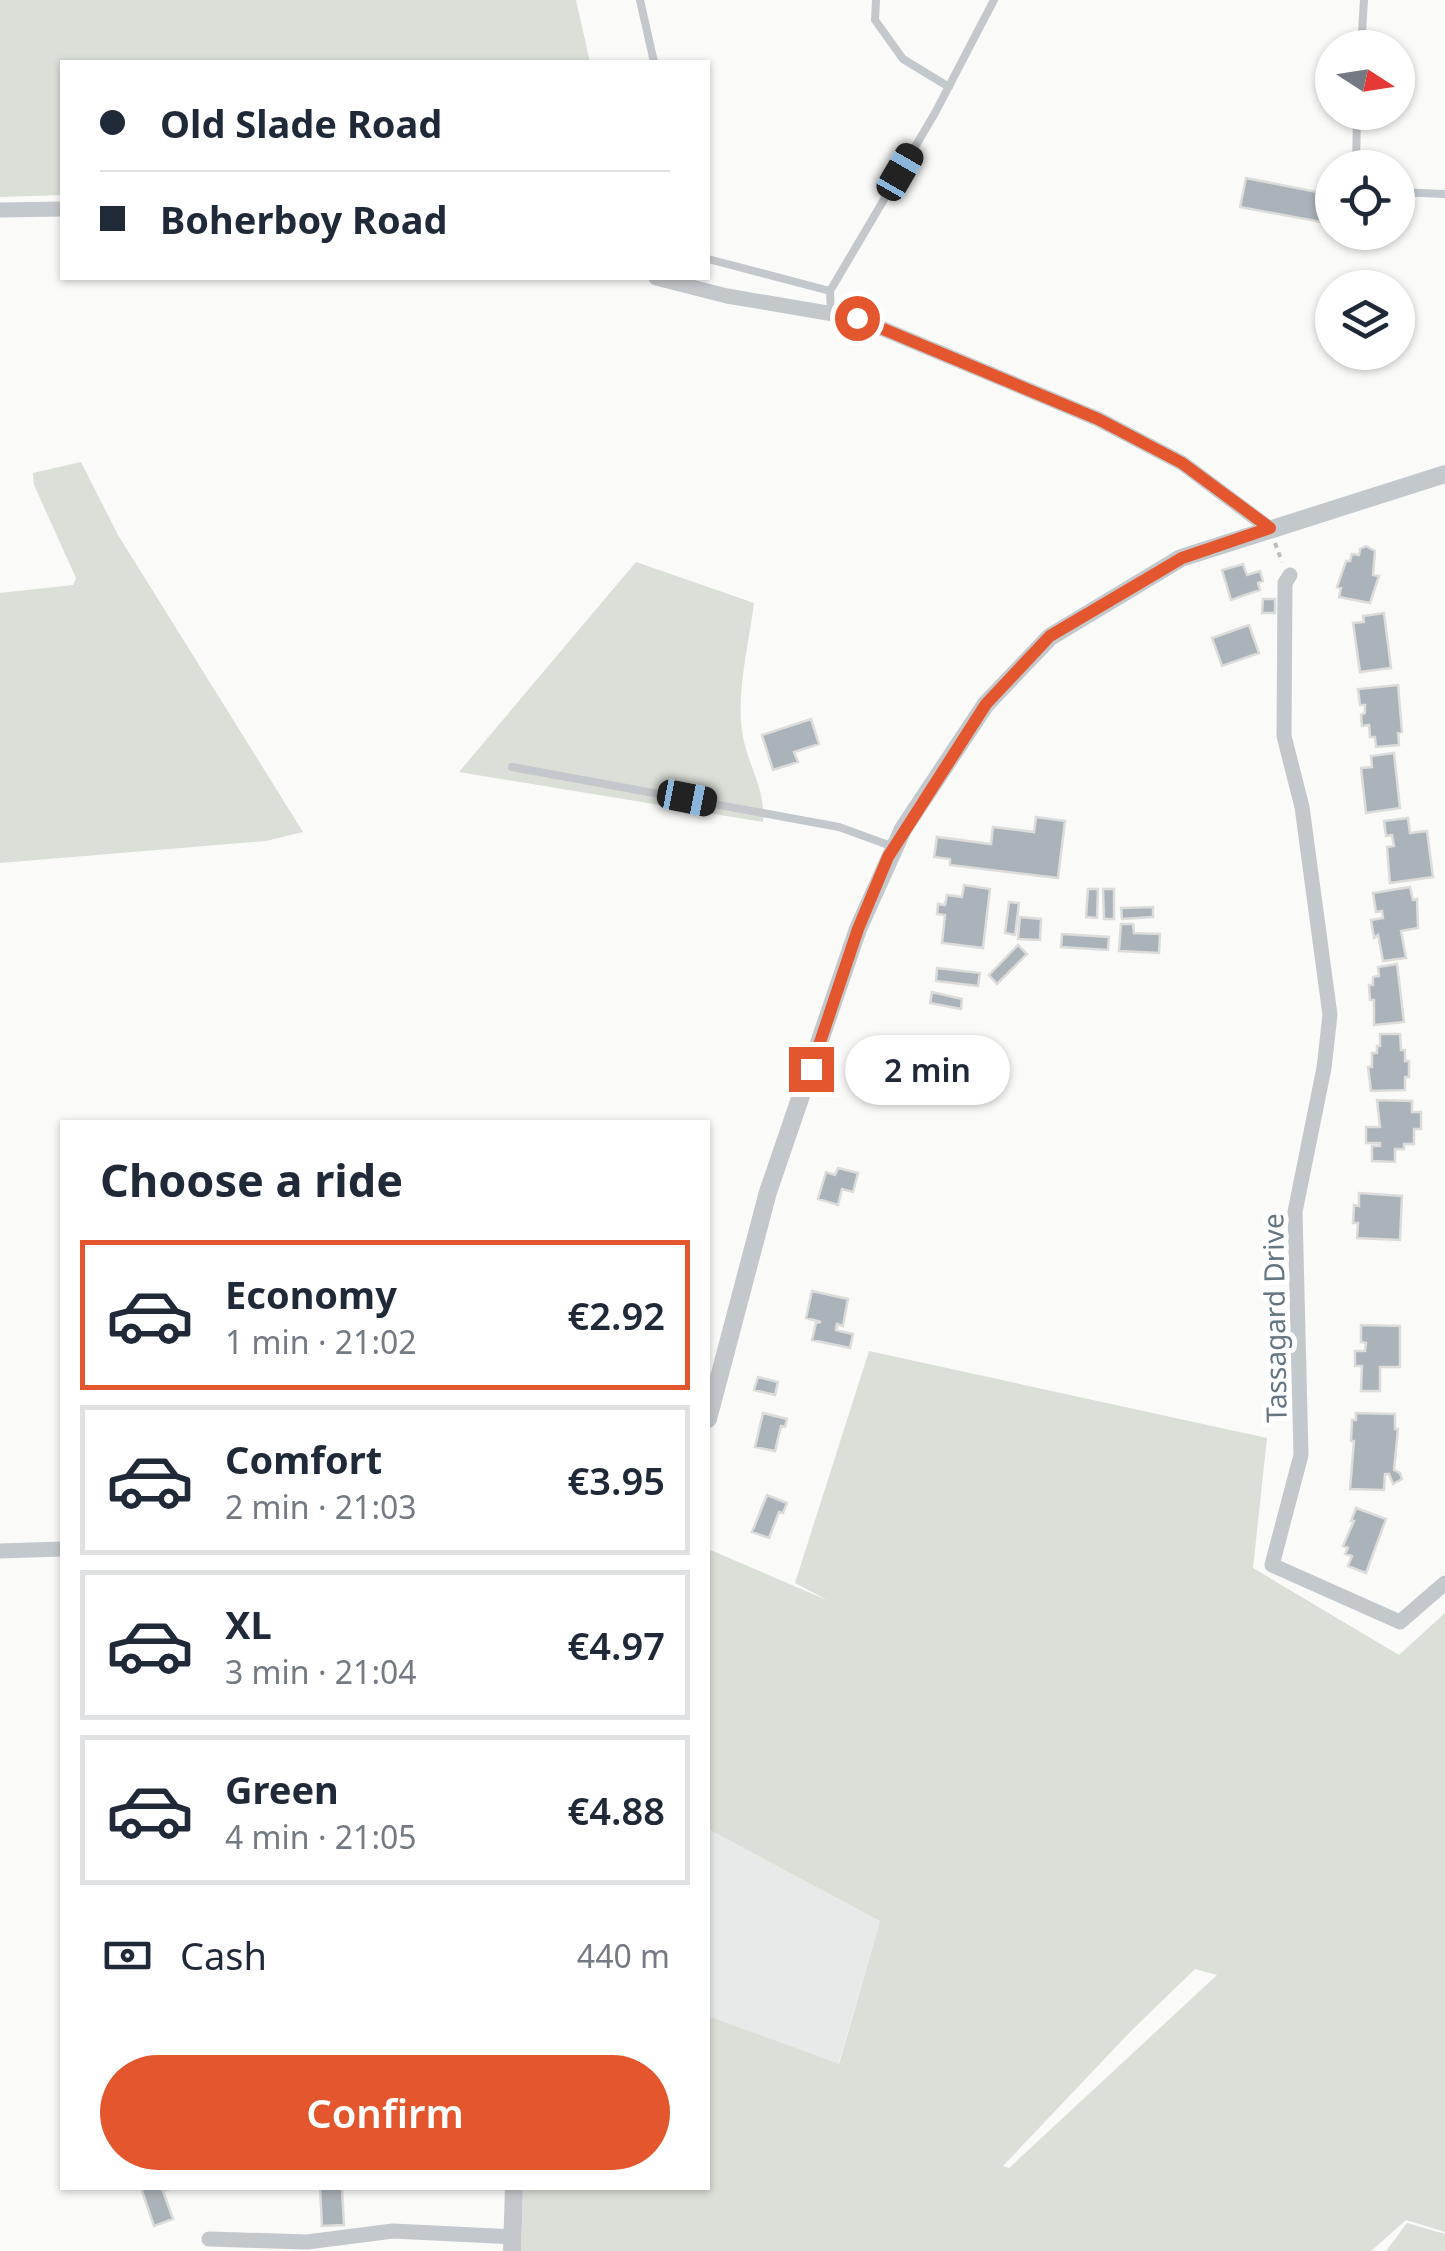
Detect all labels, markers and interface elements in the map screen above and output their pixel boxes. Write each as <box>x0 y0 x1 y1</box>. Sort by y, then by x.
north arrow <box>1315 30 1415 130</box>
map controls <box>1315 30 1415 370</box>
text: Old Slade Road <box>160 97 442 149</box>
car <box>872 139 928 205</box>
button: locate <box>1315 150 1415 250</box>
text: Boherboy Road <box>160 193 447 245</box>
button: layers <box>1315 270 1415 370</box>
route start <box>835 296 880 341</box>
car <box>655 778 719 818</box>
callout: 2 min <box>846 1034 1011 1104</box>
route end <box>789 1047 834 1092</box>
text: 2 min <box>884 1048 971 1091</box>
text: Choose a ride <box>100 1149 403 1210</box>
street label: Tassagard Drive <box>1253 1213 1295 1423</box>
text: Economy <box>225 1268 397 1320</box>
icon: car <box>105 1270 195 1360</box>
text: €2.92 <box>568 1289 665 1341</box>
text: 1 min · 21:02 <box>225 1320 417 1363</box>
text: Comfort <box>225 1433 382 1485</box>
icon: car <box>105 1435 195 1525</box>
text: €3.95 <box>568 1454 665 1506</box>
text: 2 min · 21:03 <box>225 1485 417 1528</box>
text: XL <box>225 1598 272 1650</box>
icon: car <box>105 1600 195 1690</box>
text: €4.97 <box>568 1619 665 1671</box>
text: 3 min · 21:04 <box>225 1650 417 1693</box>
text: Green <box>225 1763 339 1815</box>
icon: car <box>105 1765 195 1855</box>
text: €4.88 <box>568 1784 665 1836</box>
text: 4 min · 21:05 <box>225 1815 417 1858</box>
icon: cash <box>100 1928 155 1983</box>
text: Cash <box>180 1929 267 1981</box>
text: 440 m <box>577 1934 670 1977</box>
button: Confirm <box>100 2055 670 2170</box>

